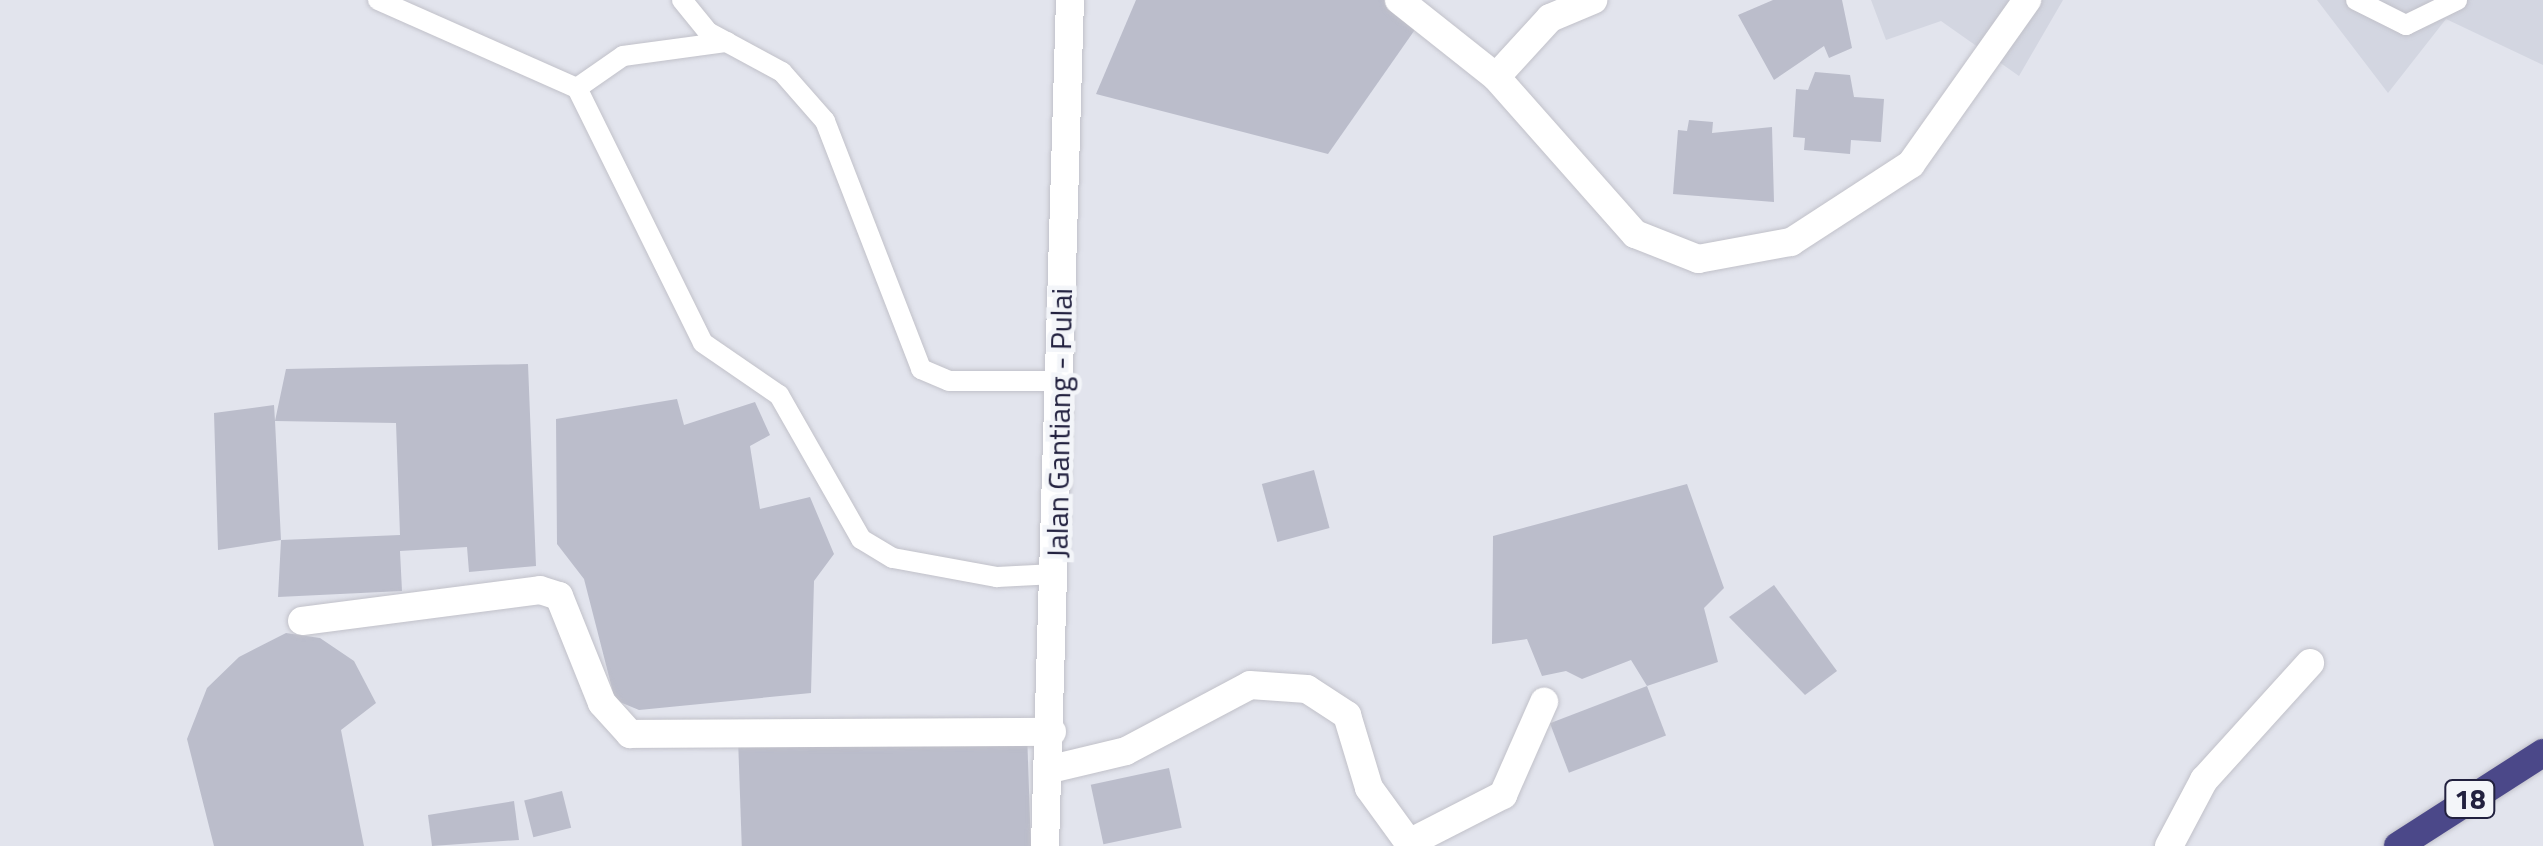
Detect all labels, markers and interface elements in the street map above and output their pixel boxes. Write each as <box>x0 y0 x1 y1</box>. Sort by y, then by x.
street label: Jalan Gantiang - Pulai <box>1039 288 1079 558</box>
road number: 18 <box>2442 776 2498 822</box>

